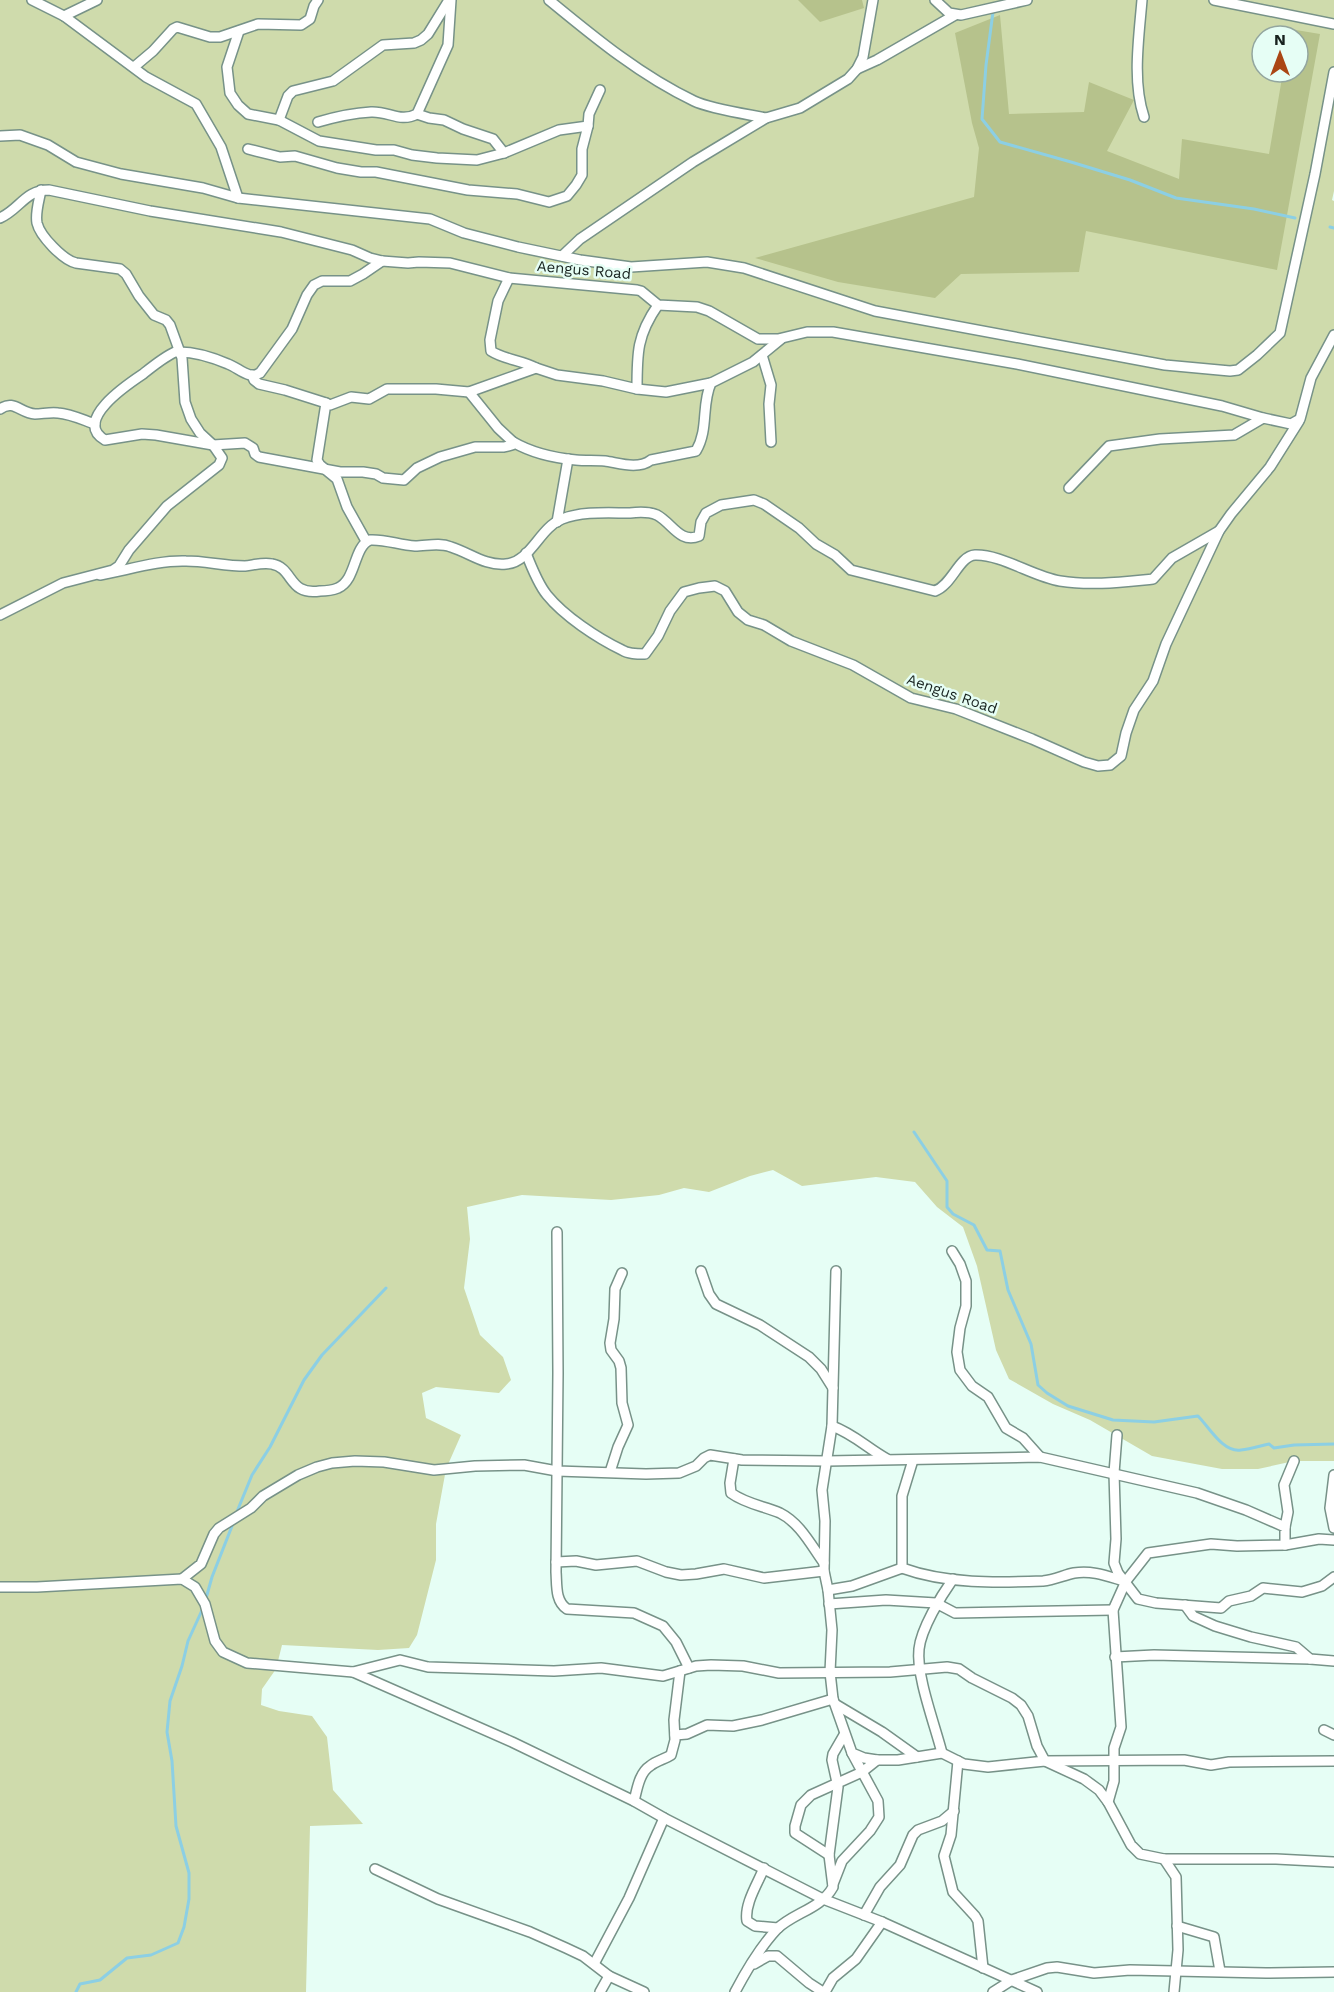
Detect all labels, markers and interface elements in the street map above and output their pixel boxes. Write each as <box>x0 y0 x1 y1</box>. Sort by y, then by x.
north arrow <box>1250 24 1310 84</box>
text: N <box>1274 30 1286 49</box>
street label: Aengus Road <box>536 257 632 283</box>
street label: Aengus Road <box>904 670 1000 718</box>

